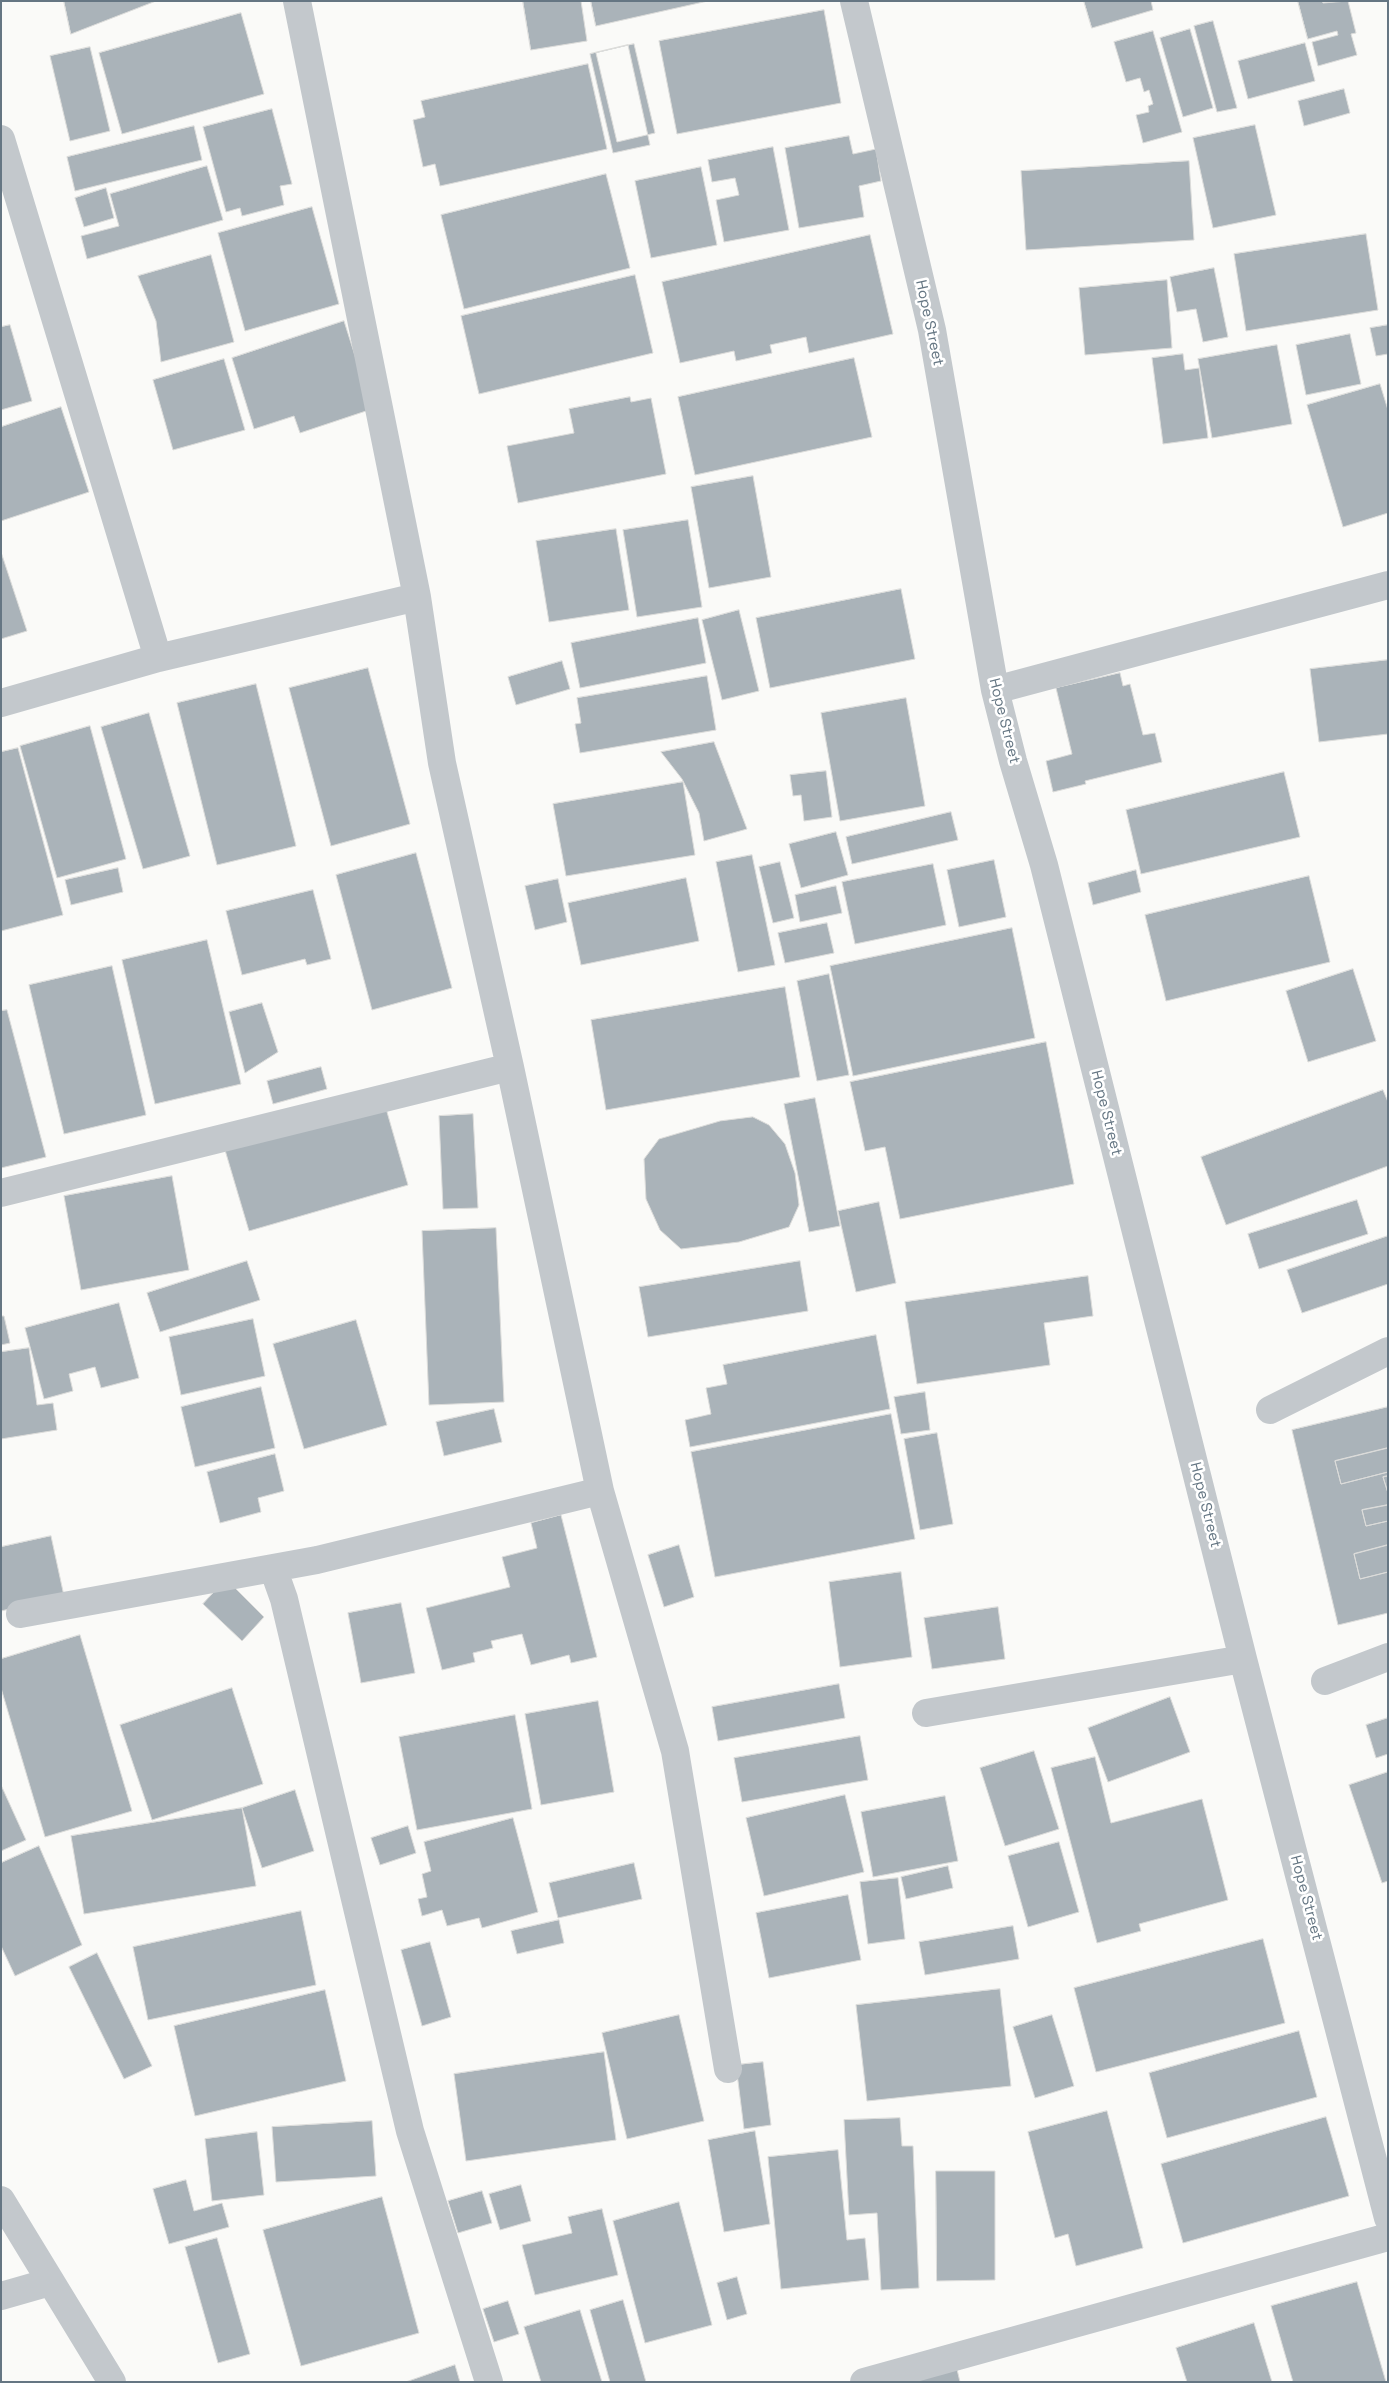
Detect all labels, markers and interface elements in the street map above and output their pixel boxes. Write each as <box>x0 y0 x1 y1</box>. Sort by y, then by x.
street label: Hope Street <box>911 278 947 368</box>
street label: Hope Street <box>985 676 1023 766</box>
street label: Hope Street <box>1087 1068 1125 1158</box>
street label: Hope Street <box>1186 1460 1224 1550</box>
street label: Hope Street <box>1286 1853 1326 1943</box>

